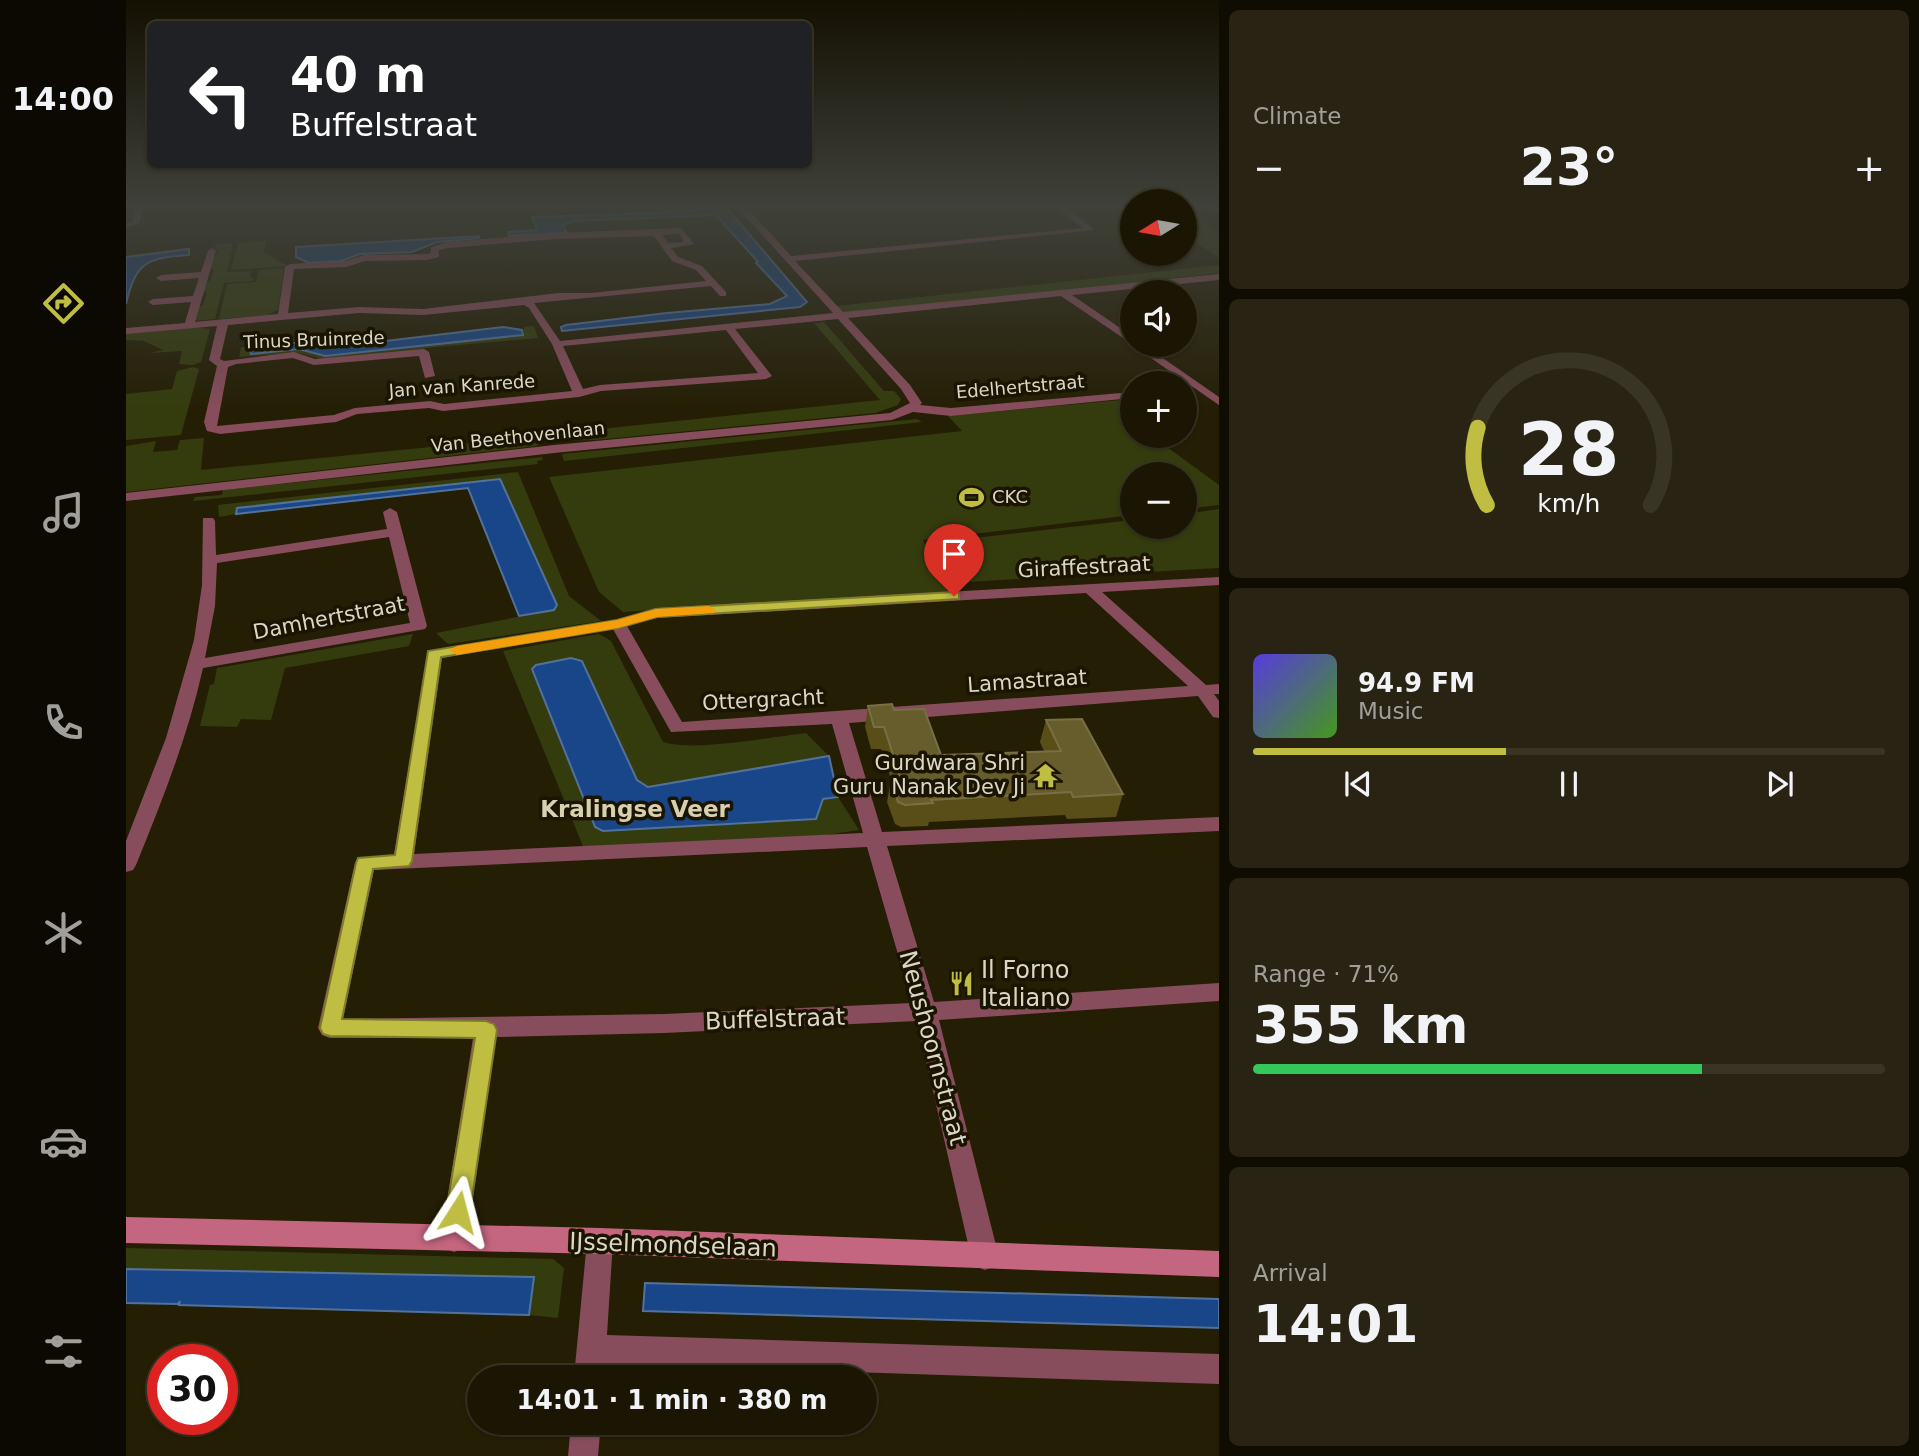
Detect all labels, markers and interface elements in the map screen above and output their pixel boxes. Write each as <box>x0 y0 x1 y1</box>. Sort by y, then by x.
text: 40 m <box>290 47 426 104</box>
icon: left <box>175 49 266 140</box>
text: 14:00 <box>12 80 114 118</box>
text: Climate <box>1253 103 1342 129</box>
text: Buffelstraat <box>290 106 477 144</box>
text: 23° <box>1520 137 1618 197</box>
text: − <box>1253 146 1285 190</box>
text: + <box>1853 146 1885 190</box>
north arrow <box>1120 189 1197 266</box>
map controls <box>1120 189 1197 539</box>
icon: directions <box>39 279 88 328</box>
button: sound <box>1120 280 1197 357</box>
street label: Tinus Bruinrede <box>242 327 385 352</box>
street label: Jan van Kanrede <box>387 370 536 401</box>
street label: Edelhertstraat <box>955 370 1085 403</box>
button: + <box>1120 371 1197 448</box>
text: 28 <box>1518 407 1620 492</box>
street label: Van Beethovenlaan <box>430 417 606 456</box>
button: − <box>1120 462 1197 539</box>
sports icon: CKC <box>958 483 986 511</box>
place label: CKC <box>992 486 1028 507</box>
icon: music <box>39 488 88 537</box>
text: km/h <box>1537 489 1601 518</box>
pin <box>924 524 984 596</box>
icon: arrive <box>935 535 973 573</box>
street label: Giraffestraat <box>1017 552 1151 582</box>
street label: Damhertstraat <box>251 591 407 645</box>
street label: Lamastraat <box>966 665 1088 697</box>
text: 94.9 FM <box>1358 668 1475 698</box>
street label: Ottergracht <box>701 685 825 715</box>
icon: phone <box>39 698 88 747</box>
text: Music <box>1358 698 1423 724</box>
place label: Gurdwara Shri Guru Nanak Dev Ji <box>833 751 1025 799</box>
temple icon: Gurdwara Shri Guru Nanak Dev Ji <box>1031 761 1059 789</box>
icon: previous <box>1339 765 1377 803</box>
icon: pause <box>1550 765 1588 803</box>
icon: next <box>1761 765 1799 803</box>
district label: Kralingse Veer <box>540 796 730 822</box>
icon: climate <box>39 908 88 957</box>
street label: Neushoornstraat <box>894 948 972 1148</box>
place label: Il Forno Italiano <box>981 956 1070 1012</box>
text: Range · 71% <box>1253 961 1399 987</box>
restaurant icon: Il Forno Italiano <box>947 970 975 998</box>
text: 355 km <box>1253 995 1468 1055</box>
street label: Buffelstraat <box>704 1003 846 1035</box>
icon: car <box>39 1117 88 1166</box>
position arrow <box>421 1175 495 1249</box>
street label: IJsselmondselaan <box>569 1227 777 1263</box>
text: Arrival <box>1253 1260 1328 1286</box>
text: 14:01 <box>1253 1294 1419 1354</box>
icon: filters <box>39 1327 88 1376</box>
speed limit sign: 30 <box>147 1344 238 1435</box>
text: 14:01 · 1 min · 380 m <box>517 1385 827 1415</box>

